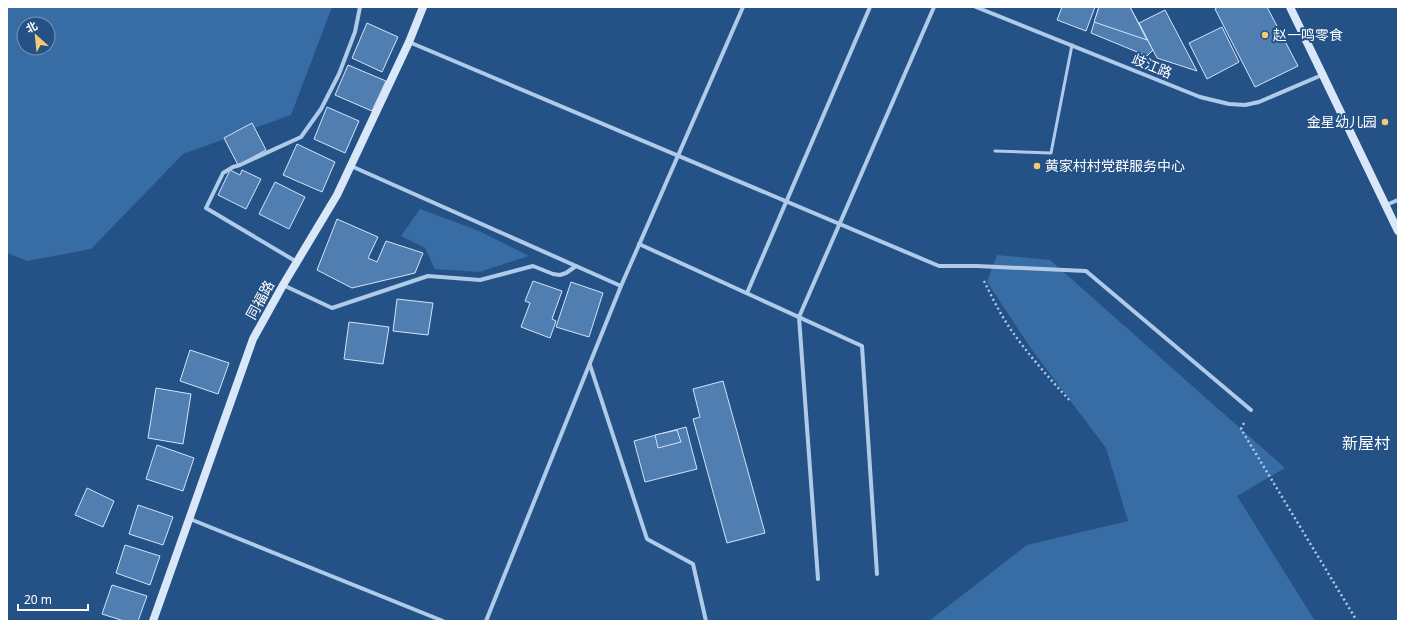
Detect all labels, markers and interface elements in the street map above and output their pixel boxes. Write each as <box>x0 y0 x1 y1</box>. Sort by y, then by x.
north arrow <box>16 16 56 56</box>
text: 北 <box>23 17 40 36</box>
place label: 赵一鸣零食 <box>1272 25 1343 44</box>
marker: 赵一鸣零食 <box>1260 30 1270 40</box>
street label: 歧江路 <box>1129 49 1175 82</box>
place label: 金星幼儿园 <box>1307 112 1377 131</box>
marker: 金星幼儿园 <box>1380 117 1390 127</box>
place label: 黄家村村党群服务中心 <box>1045 156 1185 175</box>
marker: 黄家村村党群服务中心 <box>1032 161 1042 171</box>
street label: 同福路 <box>241 277 278 323</box>
district label: 新屋村 <box>1342 432 1390 454</box>
scale bar <box>18 586 88 612</box>
text: 20 m <box>24 591 52 608</box>

